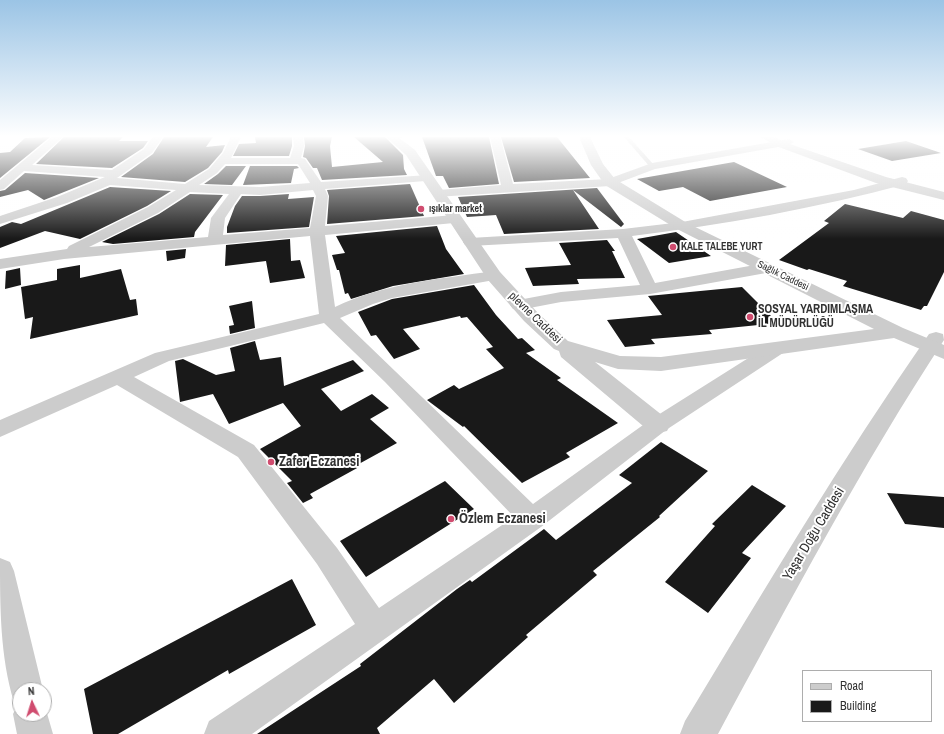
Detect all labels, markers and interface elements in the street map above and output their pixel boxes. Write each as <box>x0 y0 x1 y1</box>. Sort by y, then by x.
place label: ışıklar market <box>429 203 482 215</box>
marker: ışıklar market <box>416 204 426 214</box>
place label: KALE TALEBE YURT <box>681 241 762 253</box>
marker: KALE TALEBE YURT <box>668 242 678 252</box>
street label: Sağlık Caddesi <box>755 258 811 294</box>
street label: plevne Caddesi <box>505 289 565 347</box>
place label: SOSYAL YARDIMLAŞMA İL MÜDÜRLÜĞÜ <box>758 303 873 331</box>
marker: SOSYAL YARDIMLAŞMA İL MÜDÜRLÜĞÜ <box>745 312 755 322</box>
place label: Zafer Eczanesi <box>279 454 359 470</box>
marker: Zafer Eczanesi <box>266 457 276 467</box>
street label: Yaşar Doğu Caddesi <box>780 484 848 584</box>
place label: Özlem Eczanesi <box>459 511 546 527</box>
marker: Özlem Eczanesi <box>446 514 456 524</box>
legend <box>802 670 932 722</box>
text: Road <box>840 678 864 694</box>
north arrow <box>12 682 52 722</box>
text: N <box>27 684 35 698</box>
text: Building <box>840 698 876 714</box>

